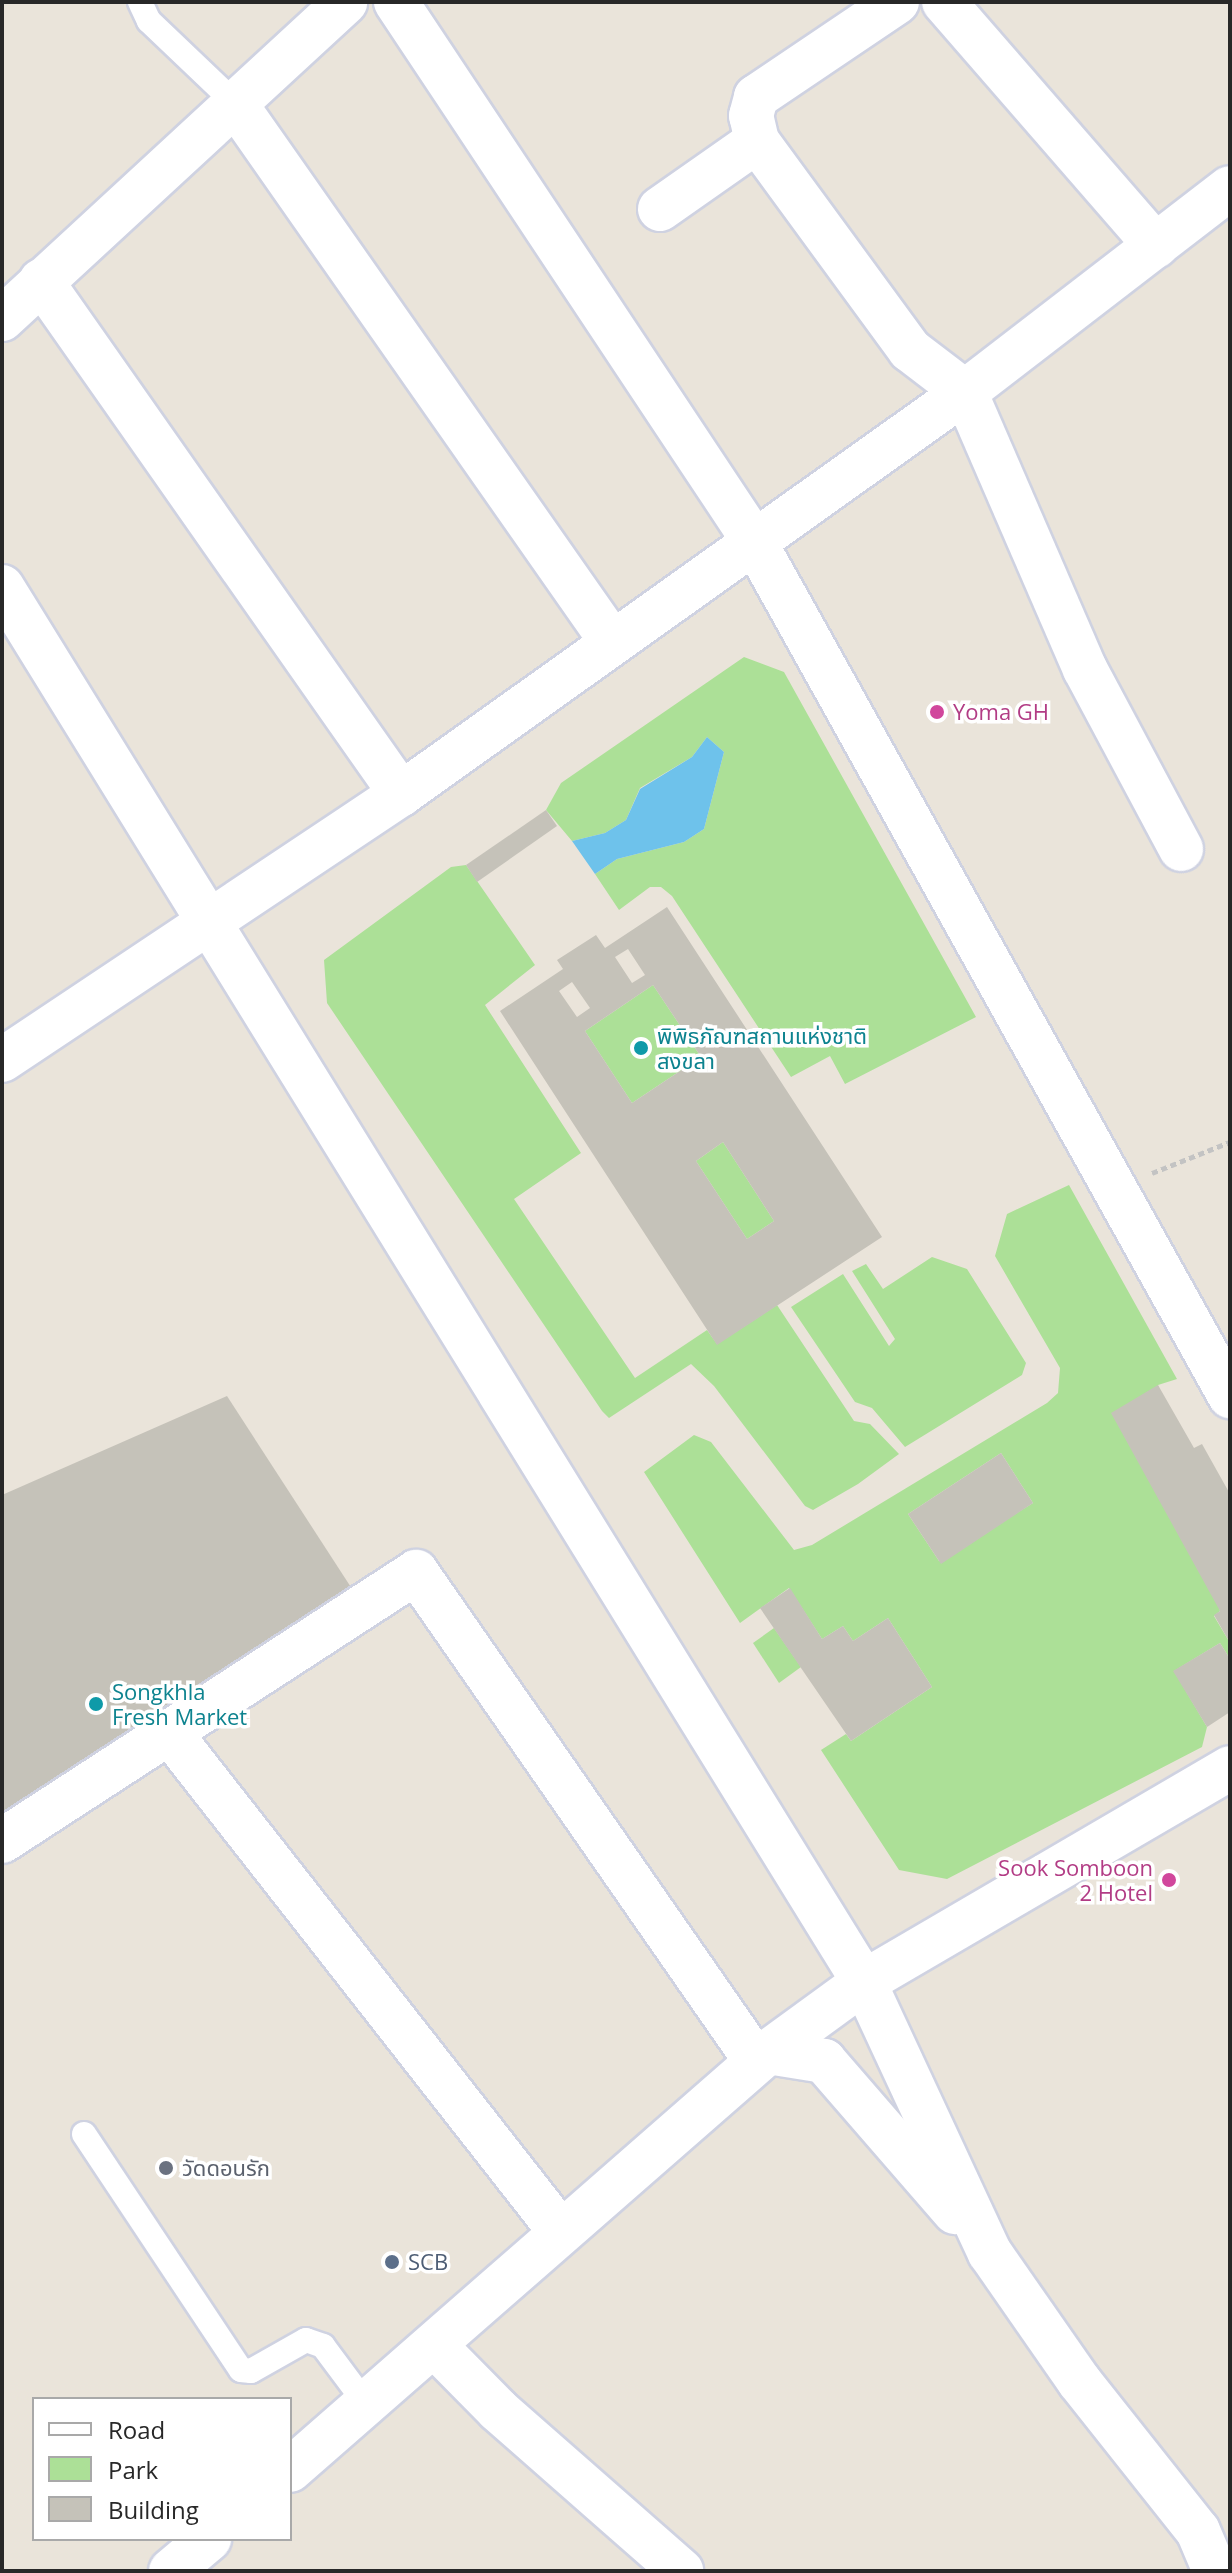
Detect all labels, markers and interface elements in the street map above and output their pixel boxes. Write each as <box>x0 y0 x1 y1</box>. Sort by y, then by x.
place label: Yoma GH <box>953 699 1049 725</box>
marker: Yoma GH <box>928 703 946 721</box>
place label: พิพิธภัณฑสถานแห่งชาติ สงขลา <box>657 1022 867 1074</box>
marker: พิพิธภัณฑสถานแห่งชาติ สงขลา <box>632 1039 650 1057</box>
place label: Songkhla Fresh Market <box>112 1678 247 1730</box>
marker: Songkhla Fresh Market <box>87 1695 105 1713</box>
place label: Sook Somboon 2 Hotel <box>998 1854 1153 1906</box>
marker: Sook Somboon 2 Hotel <box>1160 1871 1178 1889</box>
place label: วัดดอนรัก <box>182 2155 270 2181</box>
marker: วัดดอนรัก <box>157 2159 175 2177</box>
place label: SCB <box>408 2249 448 2275</box>
marker: SCB <box>383 2253 401 2271</box>
legend <box>32 2397 292 2541</box>
text: Road <box>108 2413 165 2446</box>
text: Park <box>108 2453 158 2486</box>
text: Building <box>108 2493 199 2526</box>

